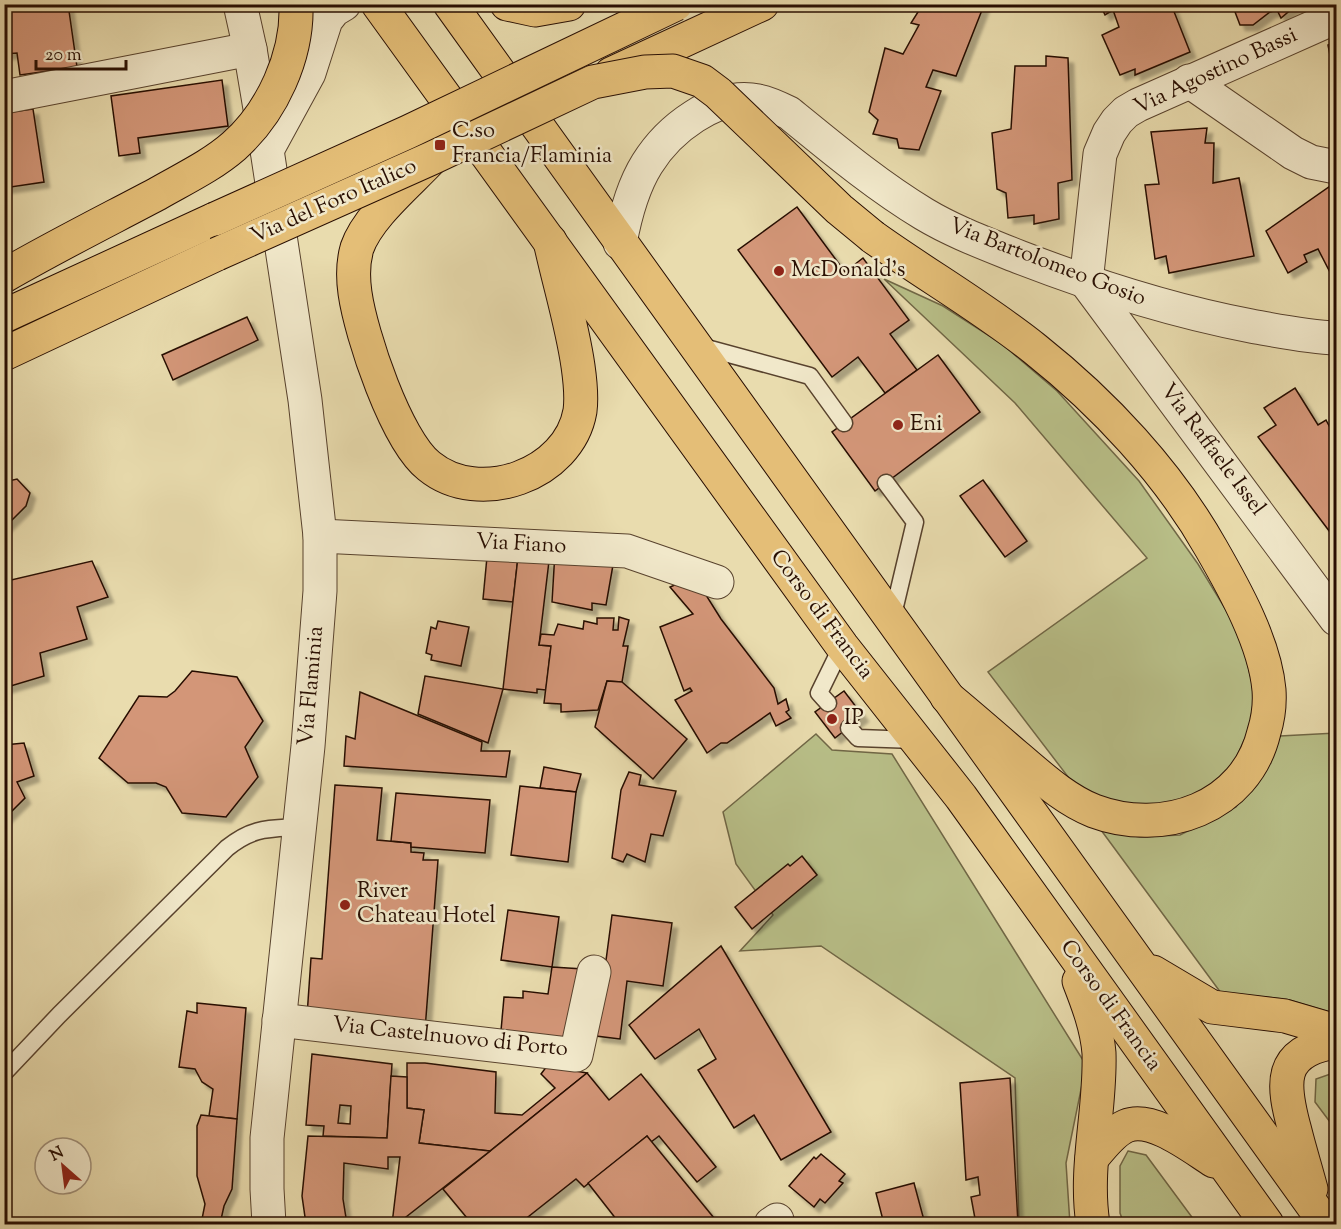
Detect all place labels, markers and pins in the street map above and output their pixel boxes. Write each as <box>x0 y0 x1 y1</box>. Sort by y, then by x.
place label: C.so Francia/Flaminia <box>452 116 612 173</box>
marker: C.so Francia/Flaminia <box>433 138 447 152</box>
place label: McDonald's <box>791 255 905 287</box>
marker: McDonald's <box>772 264 786 278</box>
place label: Eni <box>910 409 943 441</box>
marker: Eni <box>891 418 905 432</box>
place label: IP <box>844 703 864 735</box>
marker: IP <box>825 712 839 726</box>
place label: River Chateau Hotel <box>357 876 496 933</box>
marker: River Chateau Hotel <box>338 898 352 912</box>

